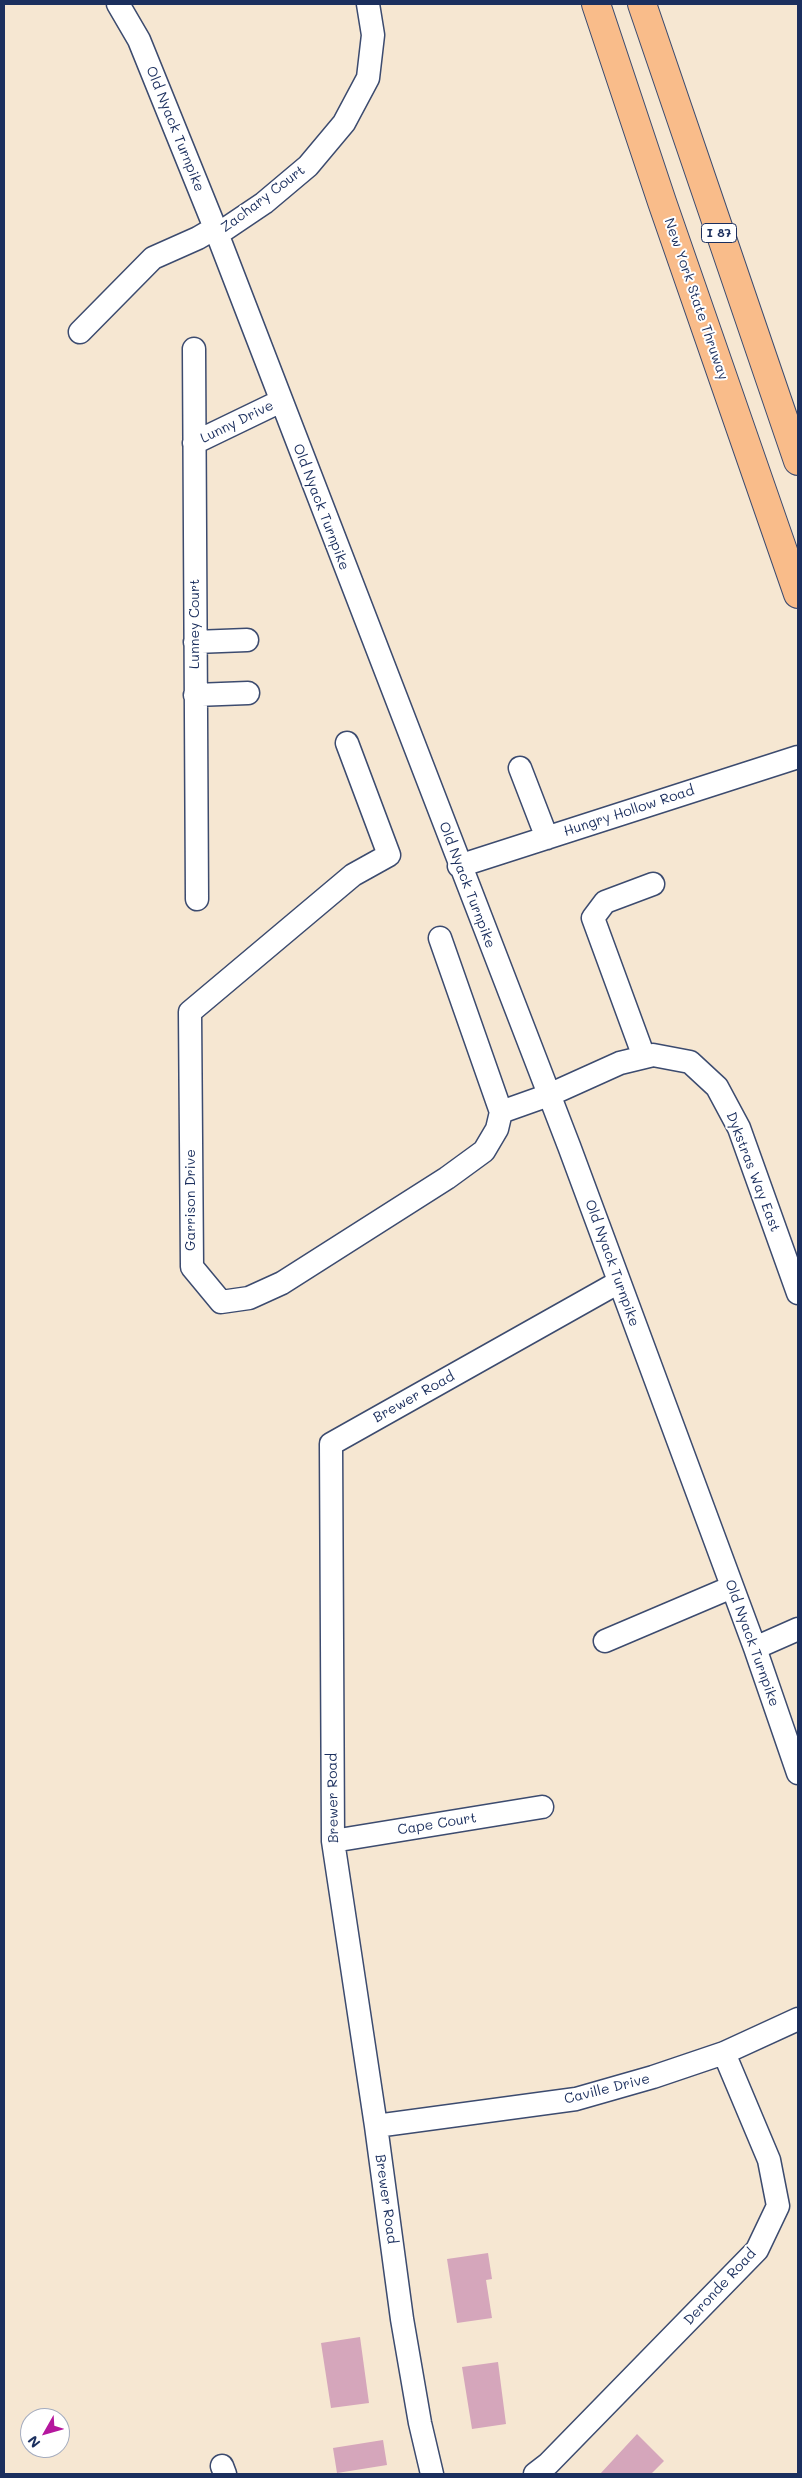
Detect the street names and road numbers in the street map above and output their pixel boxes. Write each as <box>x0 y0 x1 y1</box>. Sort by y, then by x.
street label: Old Nyack Turnpike <box>142 64 208 194</box>
street label: Zachary Court <box>218 162 308 236</box>
street label: New York State Thruway <box>660 216 732 382</box>
road number: I 87 <box>702 224 736 242</box>
street label: Lunny Drive <box>198 397 276 447</box>
street label: Old Nyack Turnpike <box>289 442 353 572</box>
street label: Lunney Court <box>187 579 203 669</box>
street label: Hungry Hollow Road <box>562 782 696 840</box>
street label: Old Nyack Turnpike <box>435 820 499 950</box>
street label: Dykstras Way East <box>722 1110 784 1234</box>
street label: Garrison Drive <box>183 1149 199 1251</box>
street label: Old Nyack Turnpike <box>581 1197 643 1329</box>
street label: Brewer Road <box>370 1368 458 1426</box>
street label: Old Nyack Turnpike <box>721 1577 783 1709</box>
street label: Brewer Road <box>324 1753 342 1843</box>
street label: Cape Court <box>396 1809 478 1839</box>
street label: Caville Drive <box>562 2070 652 2108</box>
street label: Brewer Road <box>371 2153 401 2245</box>
street label: Deronde Road <box>680 2245 760 2329</box>

